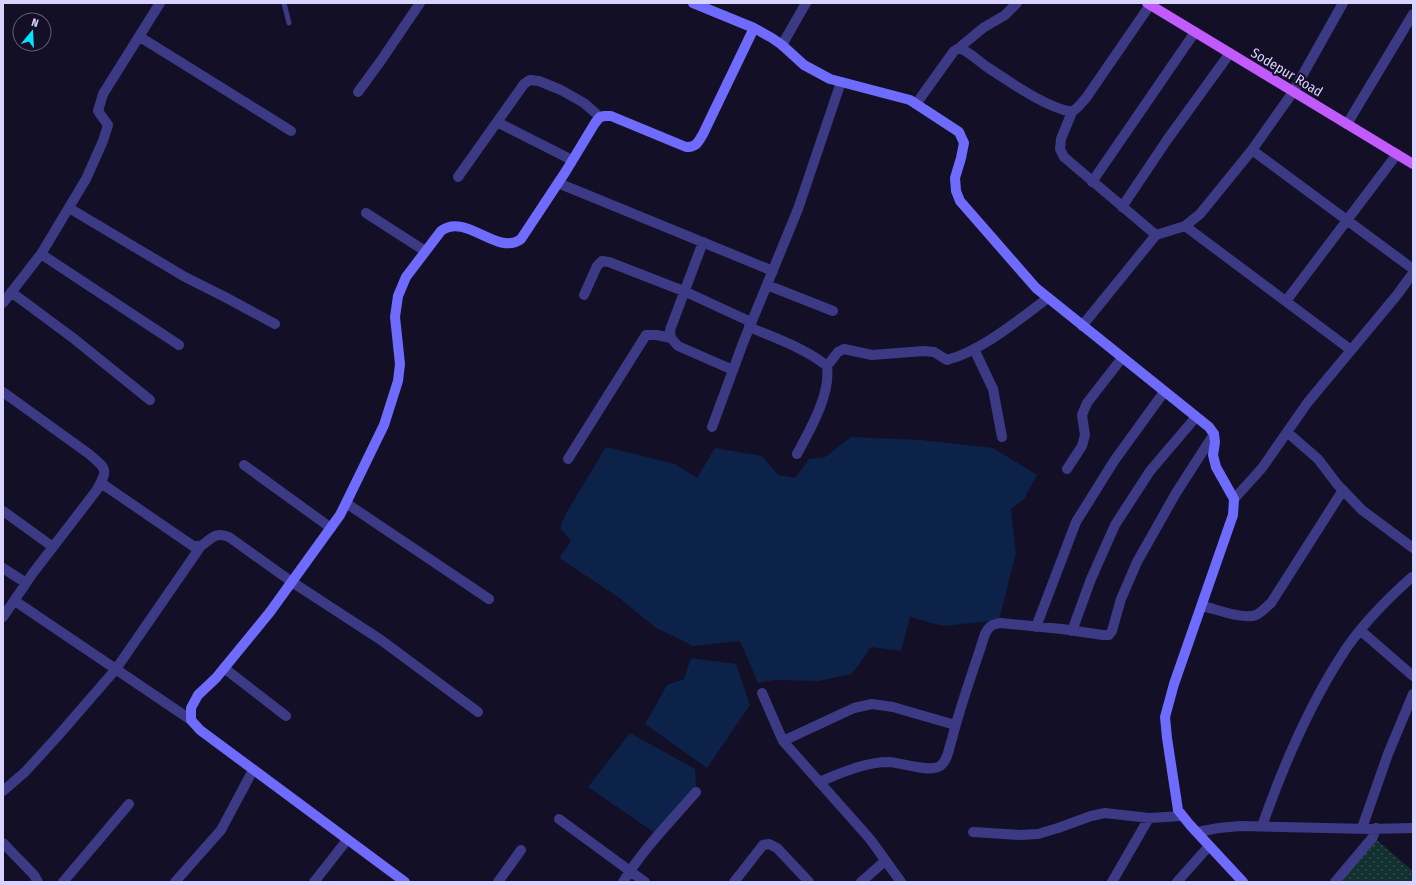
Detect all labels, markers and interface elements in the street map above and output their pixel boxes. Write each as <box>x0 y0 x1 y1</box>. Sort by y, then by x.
north arrow <box>12 12 52 52</box>
text: N <box>30 16 40 30</box>
street label: Sodepur Road <box>1248 44 1326 100</box>

